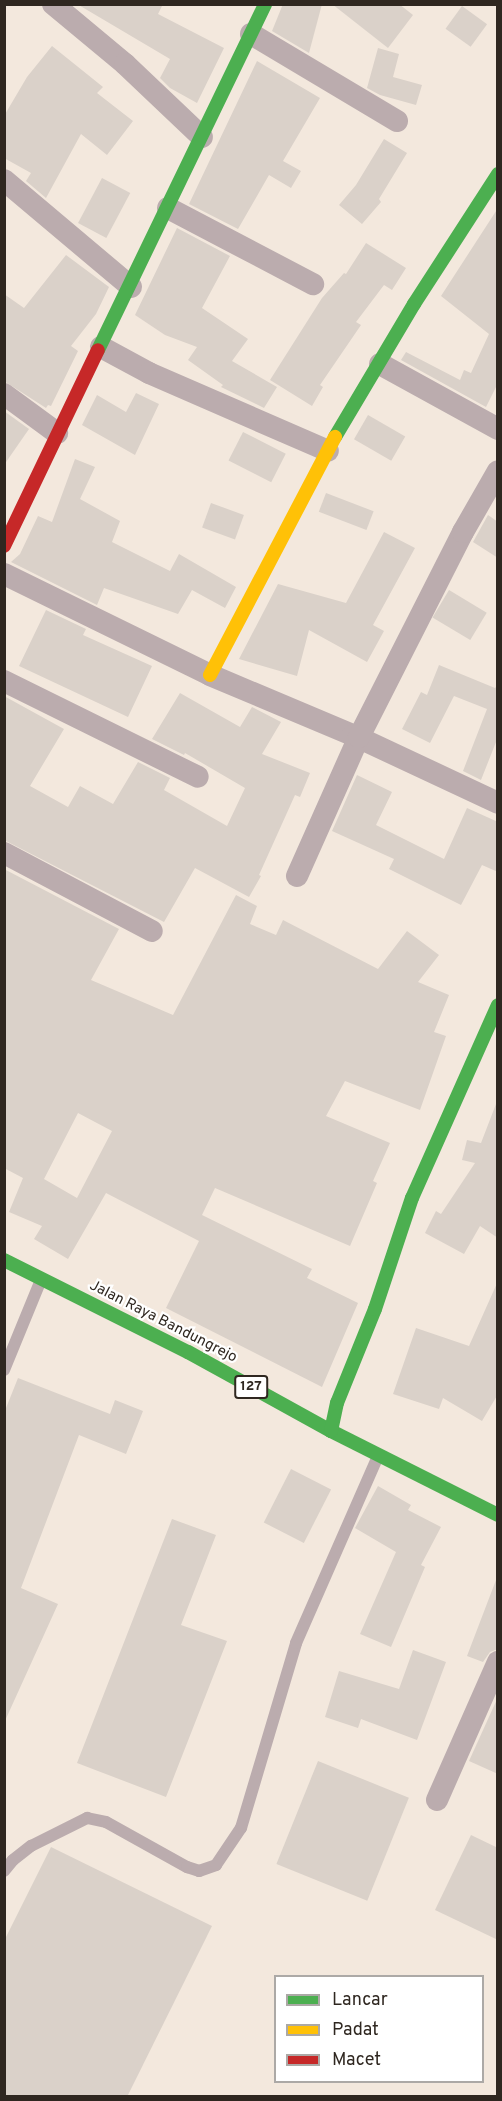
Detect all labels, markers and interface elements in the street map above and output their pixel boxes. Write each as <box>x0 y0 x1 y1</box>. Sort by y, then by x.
street label: Jalan Raya Bandungrejo <box>86 1277 240 1367</box>
road number: 127 <box>233 1376 269 1398</box>
legend <box>274 1975 484 2083</box>
text: Lancar <box>332 1989 388 2012</box>
text: Padat <box>332 2019 379 2042</box>
text: Macet <box>332 2049 381 2072</box>

